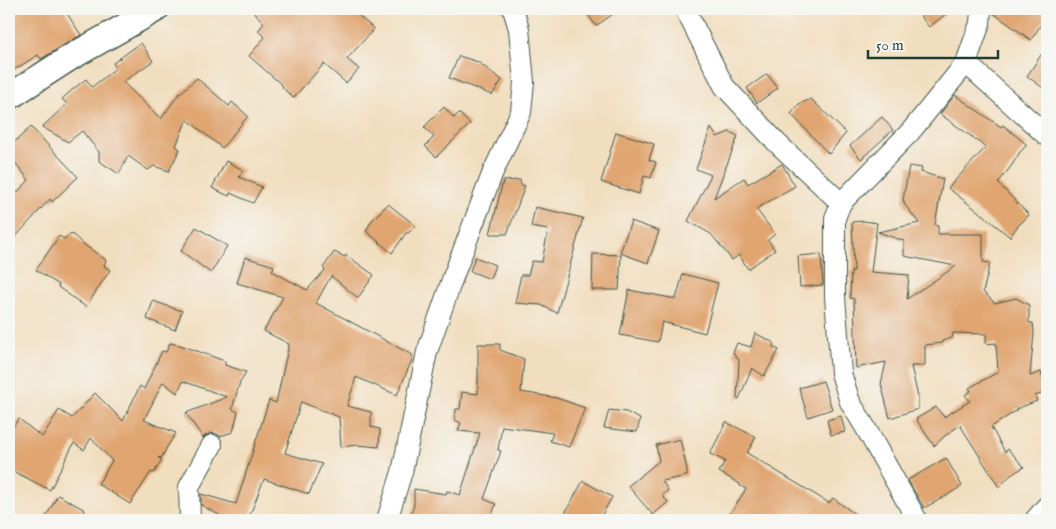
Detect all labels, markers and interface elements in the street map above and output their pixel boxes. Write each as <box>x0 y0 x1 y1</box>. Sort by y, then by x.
scale bar <box>868 28 998 60</box>
text: 50 m <box>876 36 904 55</box>

